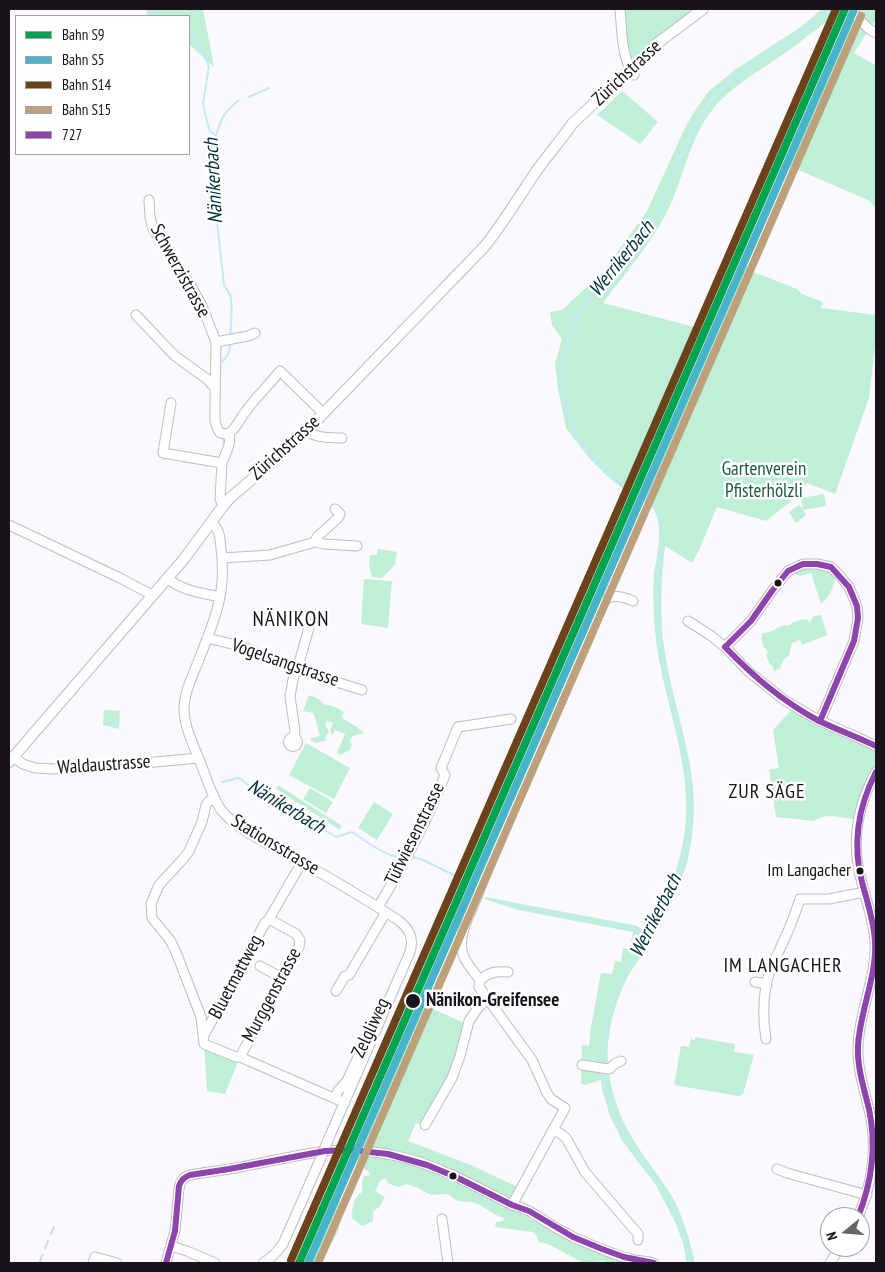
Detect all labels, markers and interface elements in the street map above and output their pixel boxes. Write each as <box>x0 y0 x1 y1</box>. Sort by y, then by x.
legend <box>15 15 190 155</box>
text: Bahn S9 <box>62 25 105 44</box>
street label: Zürichstrasse <box>588 35 666 111</box>
text: Bahn S5 <box>62 50 105 69</box>
text: Bahn S14 <box>62 75 111 94</box>
text: Bahn S15 <box>62 100 111 119</box>
text: 727 <box>62 125 82 144</box>
water label: Nänikerbach <box>200 138 228 224</box>
water label: Werrikerbach <box>584 216 660 302</box>
street label: Schwerzistrasse <box>145 220 215 322</box>
street label: Zürichstrasse <box>245 411 325 485</box>
park label: Gartenverein Pfisterhölzli <box>722 459 806 503</box>
unlabelled marker <box>773 578 783 588</box>
district label: NÄNIKON <box>252 607 330 633</box>
street label: Vogelsangstrasse <box>228 634 342 692</box>
street label: Waldaustrasse <box>57 750 151 780</box>
water label: Nänikerbach <box>243 775 329 839</box>
street label: Tüfwiesenstrasse <box>380 779 450 889</box>
district label: ZUR SÄGE <box>727 780 807 804</box>
street label: Stationsstrasse <box>227 810 323 880</box>
place label: Im Langacher <box>767 860 851 882</box>
marker: Im Langacher <box>855 866 865 876</box>
water label: Werrikerbach <box>625 870 687 962</box>
street label: Bluetmattweg <box>204 931 268 1023</box>
street label: Murggenstrasse <box>238 944 306 1046</box>
district label: IM LANGACHER <box>722 954 844 978</box>
place label: Nänikon-Greifensee <box>426 990 559 1012</box>
marker: Nänikon-Greifensee <box>404 992 422 1010</box>
street label: Zelgliweg <box>347 994 395 1062</box>
unlabelled marker <box>448 1171 458 1181</box>
north arrow <box>820 1207 870 1257</box>
text: N <box>822 1230 841 1242</box>

